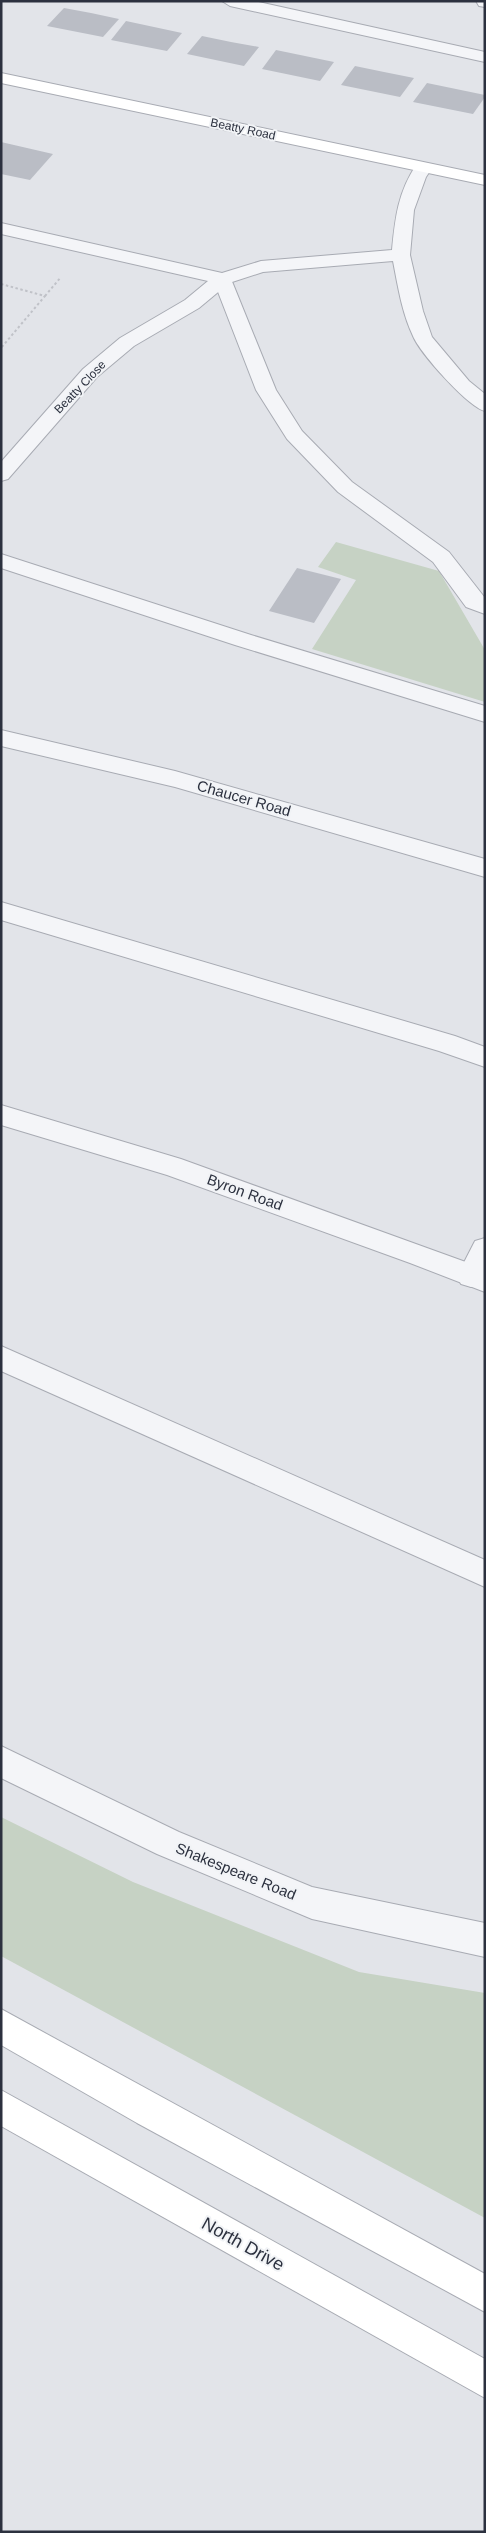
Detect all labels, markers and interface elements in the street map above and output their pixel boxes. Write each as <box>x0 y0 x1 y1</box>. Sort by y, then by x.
street label: Beatty Road <box>209 115 277 143</box>
street label: Beatty Close <box>51 357 109 416</box>
street label: Chaucer Road <box>195 776 293 820</box>
street label: Byron Road <box>205 1170 285 1214</box>
street label: Shakespeare Road <box>173 1839 299 1903</box>
street label: North Drive <box>198 2213 288 2275</box>

